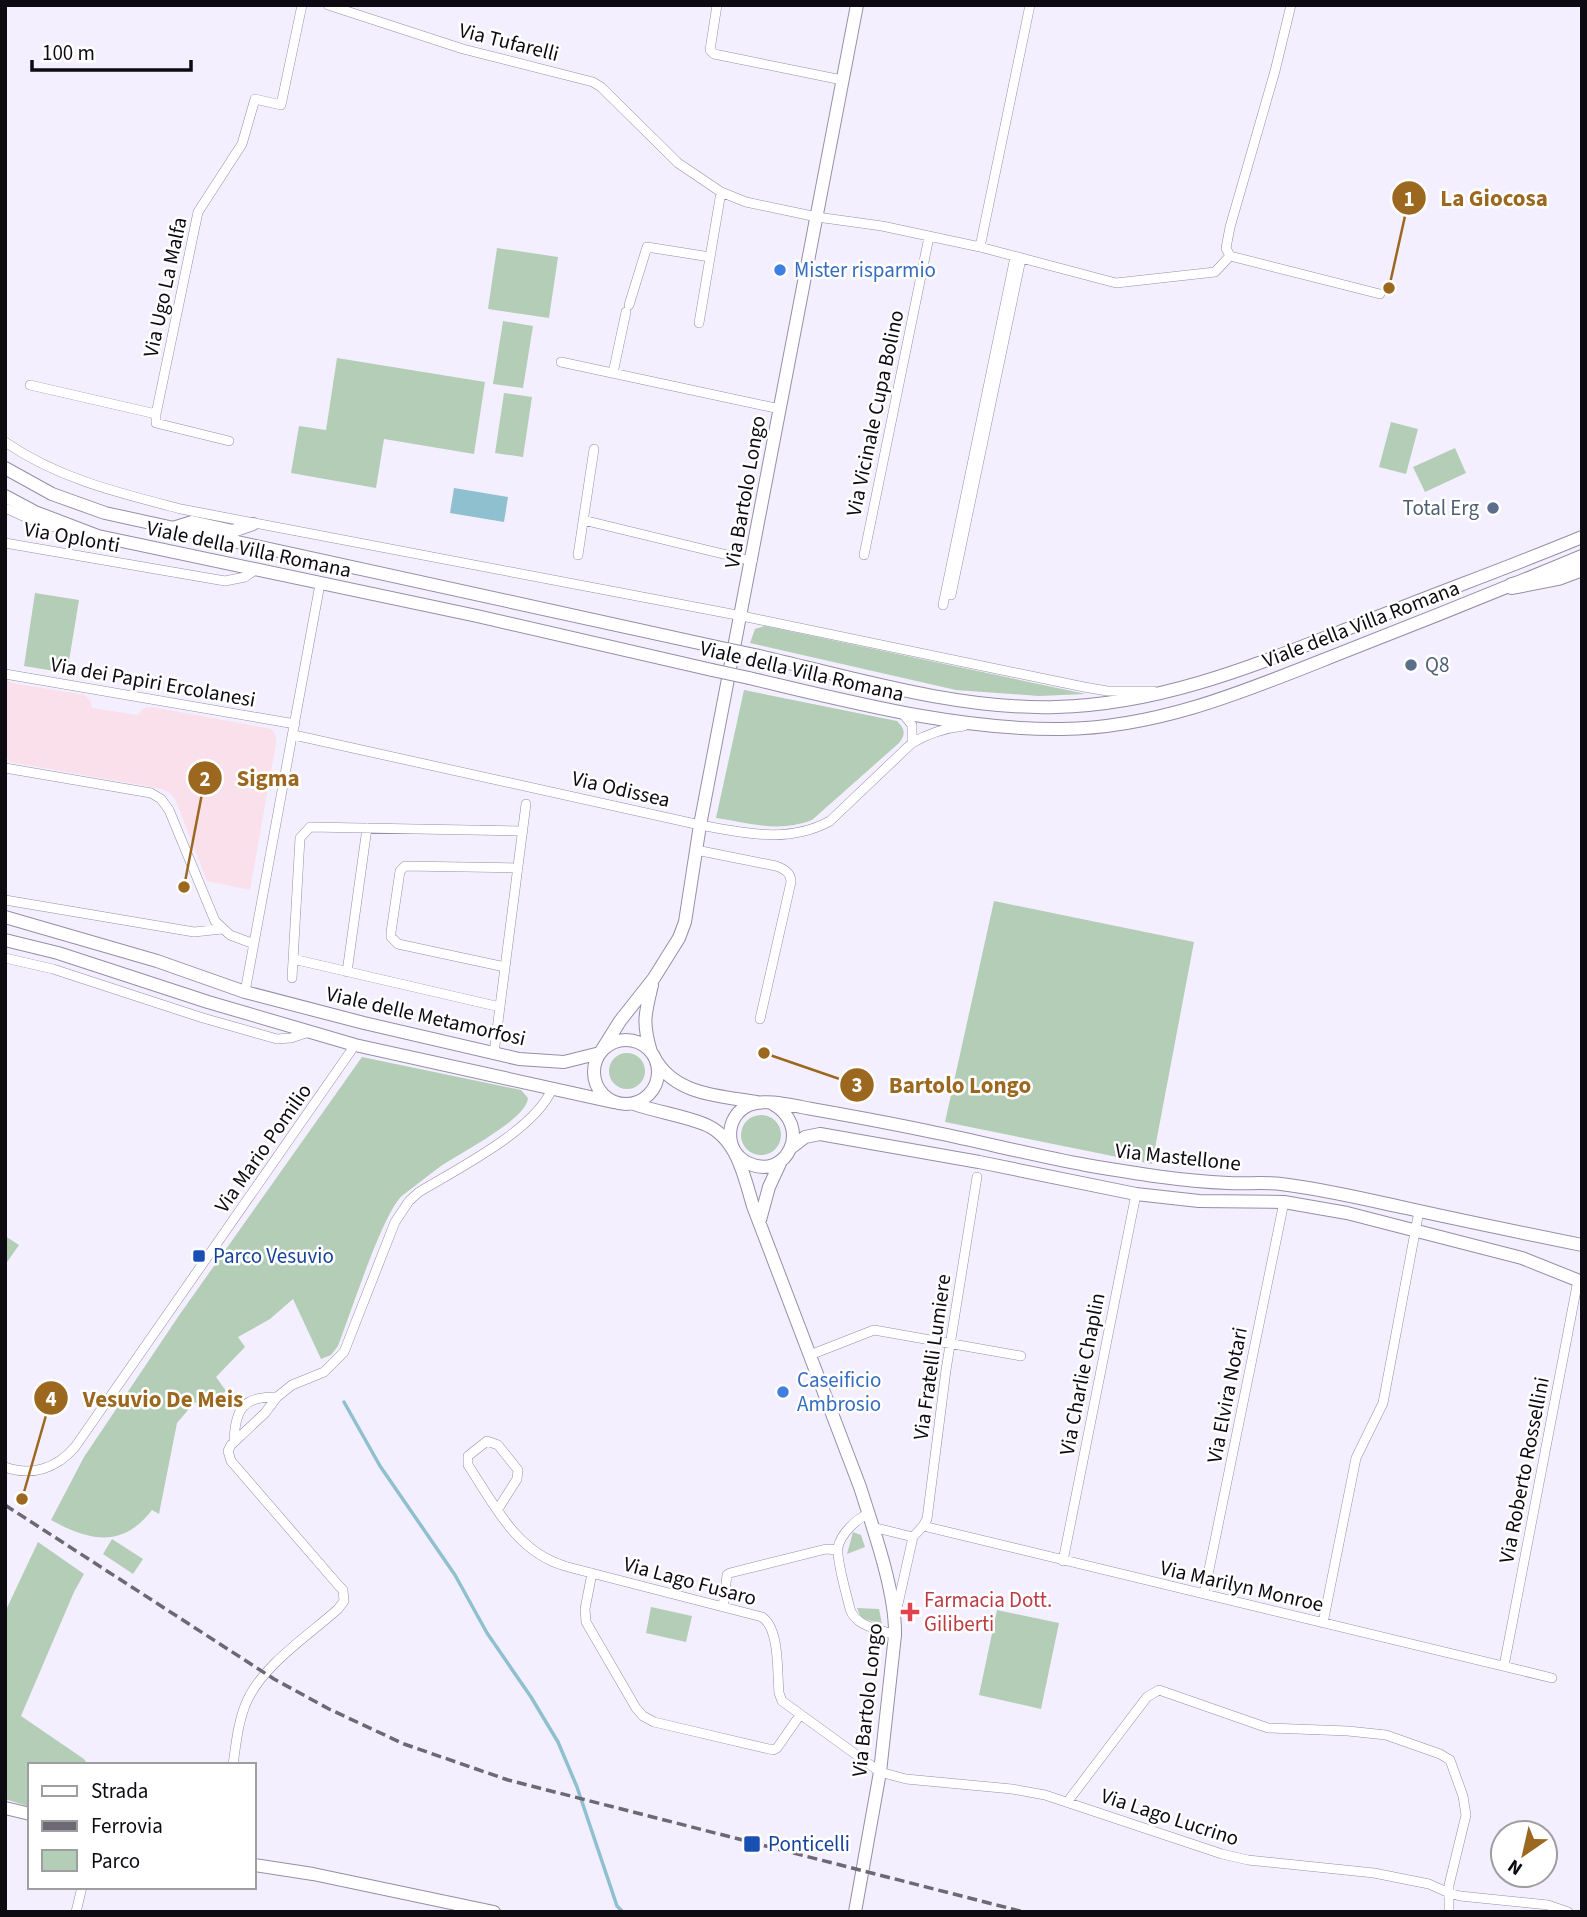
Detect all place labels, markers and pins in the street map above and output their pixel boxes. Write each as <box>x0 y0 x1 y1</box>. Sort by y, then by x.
callout: La Giocosa <box>1392 176 1562 220</box>
place label: Mister risparmio <box>794 255 936 285</box>
marker: Mister risparmio <box>772 262 788 278</box>
place label: Total Erg <box>1403 493 1479 523</box>
marker: Total Erg <box>1485 500 1501 516</box>
place label: Q8 <box>1425 650 1449 680</box>
marker: Q8 <box>1403 657 1419 673</box>
callout: Sigma <box>187 756 314 800</box>
callout: Bartolo Longo <box>839 1063 1045 1107</box>
place label: Parco Vesuvio <box>213 1241 334 1271</box>
marker: Parco Vesuvio <box>191 1248 207 1264</box>
place label: Caseificio Ambrosio <box>797 1365 881 1419</box>
callout: Vesuvio De Meis <box>34 1376 257 1420</box>
marker: Caseificio Ambrosio <box>775 1384 791 1400</box>
place label: Farmacia Dott. Giliberti <box>924 1585 1052 1639</box>
marker: Farmacia Dott. Giliberti <box>902 1604 918 1620</box>
place label: Ponticelli <box>768 1829 850 1859</box>
marker: Ponticelli <box>742 1834 762 1854</box>

